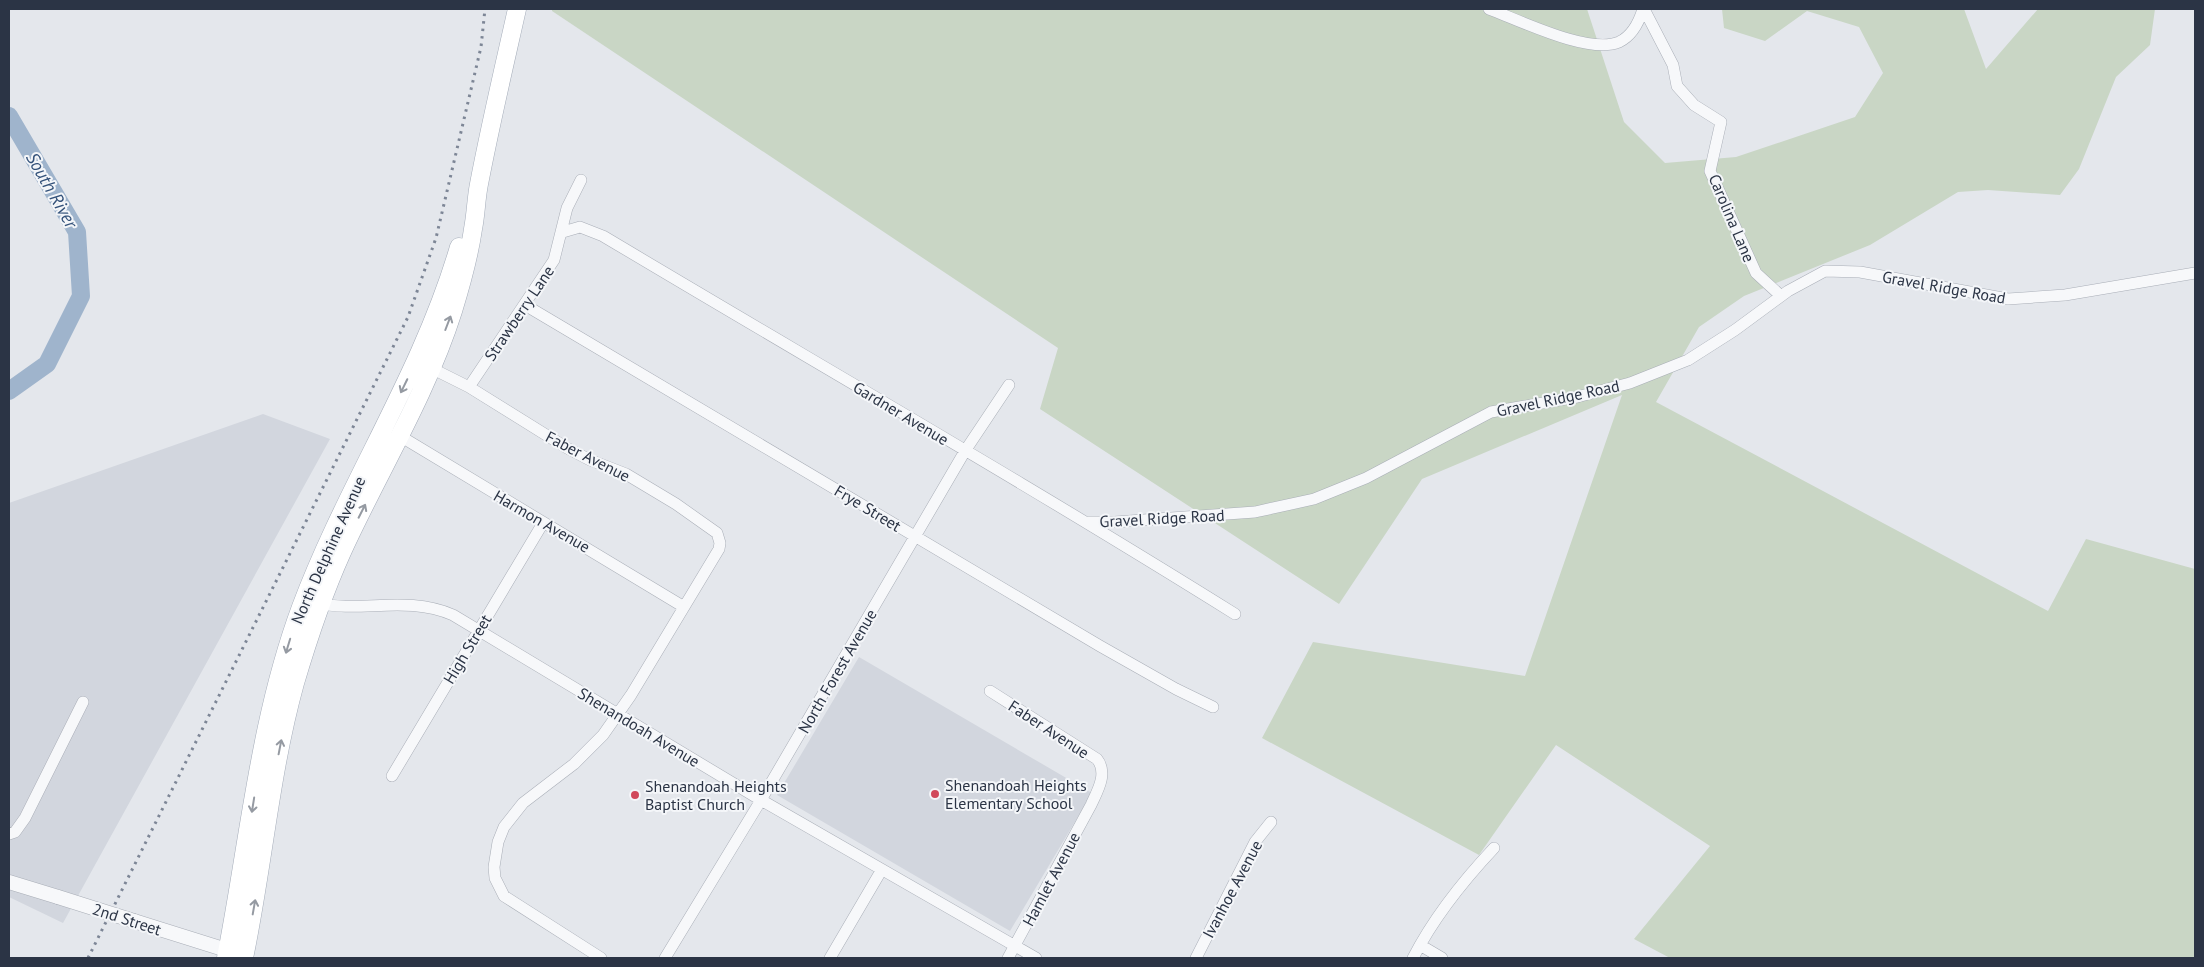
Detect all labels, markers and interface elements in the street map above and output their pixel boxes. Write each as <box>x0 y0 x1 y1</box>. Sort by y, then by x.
water label: South River <box>21 148 83 233</box>
street label: Carolina Lane <box>1705 171 1759 265</box>
street label: Strawberry Lane <box>480 262 558 364</box>
street label: Gravel Ridge Road <box>1881 266 2007 308</box>
one-way arrow <box>444 316 454 331</box>
street label: Gravel Ridge Road <box>1495 375 1621 421</box>
street label: Gardner Avenue <box>850 377 952 449</box>
one-way arrow <box>399 378 408 393</box>
street label: Faber Avenue <box>542 426 634 486</box>
street label: North Delphine Avenue <box>286 473 370 627</box>
street label: Frye Street <box>831 480 905 536</box>
street label: Harmon Avenue <box>490 485 594 557</box>
one-way arrow <box>358 504 367 519</box>
street label: Gravel Ridge Road <box>1099 505 1225 531</box>
street label: North Forest Avenue <box>793 605 881 737</box>
street label: High Street <box>438 610 496 687</box>
one-way arrow <box>282 638 292 654</box>
street label: Shenandoah Avenue <box>575 683 703 771</box>
street label: Faber Avenue <box>1005 696 1093 762</box>
one-way arrow <box>275 739 285 755</box>
place label: Shenandoah Heights Elementary School <box>945 775 1087 813</box>
place label: Shenandoah Heights Baptist Church <box>645 776 787 814</box>
marker: Shenandoah Heights Elementary School <box>929 788 941 800</box>
marker: Shenandoah Heights Baptist Church <box>629 789 641 801</box>
one-way arrow <box>247 796 257 812</box>
street label: Hamlet Avenue <box>1018 829 1084 929</box>
street label: Ivanhoe Avenue <box>1198 837 1266 941</box>
street label: 2nd Street <box>90 898 165 940</box>
one-way arrow <box>249 900 259 916</box>

